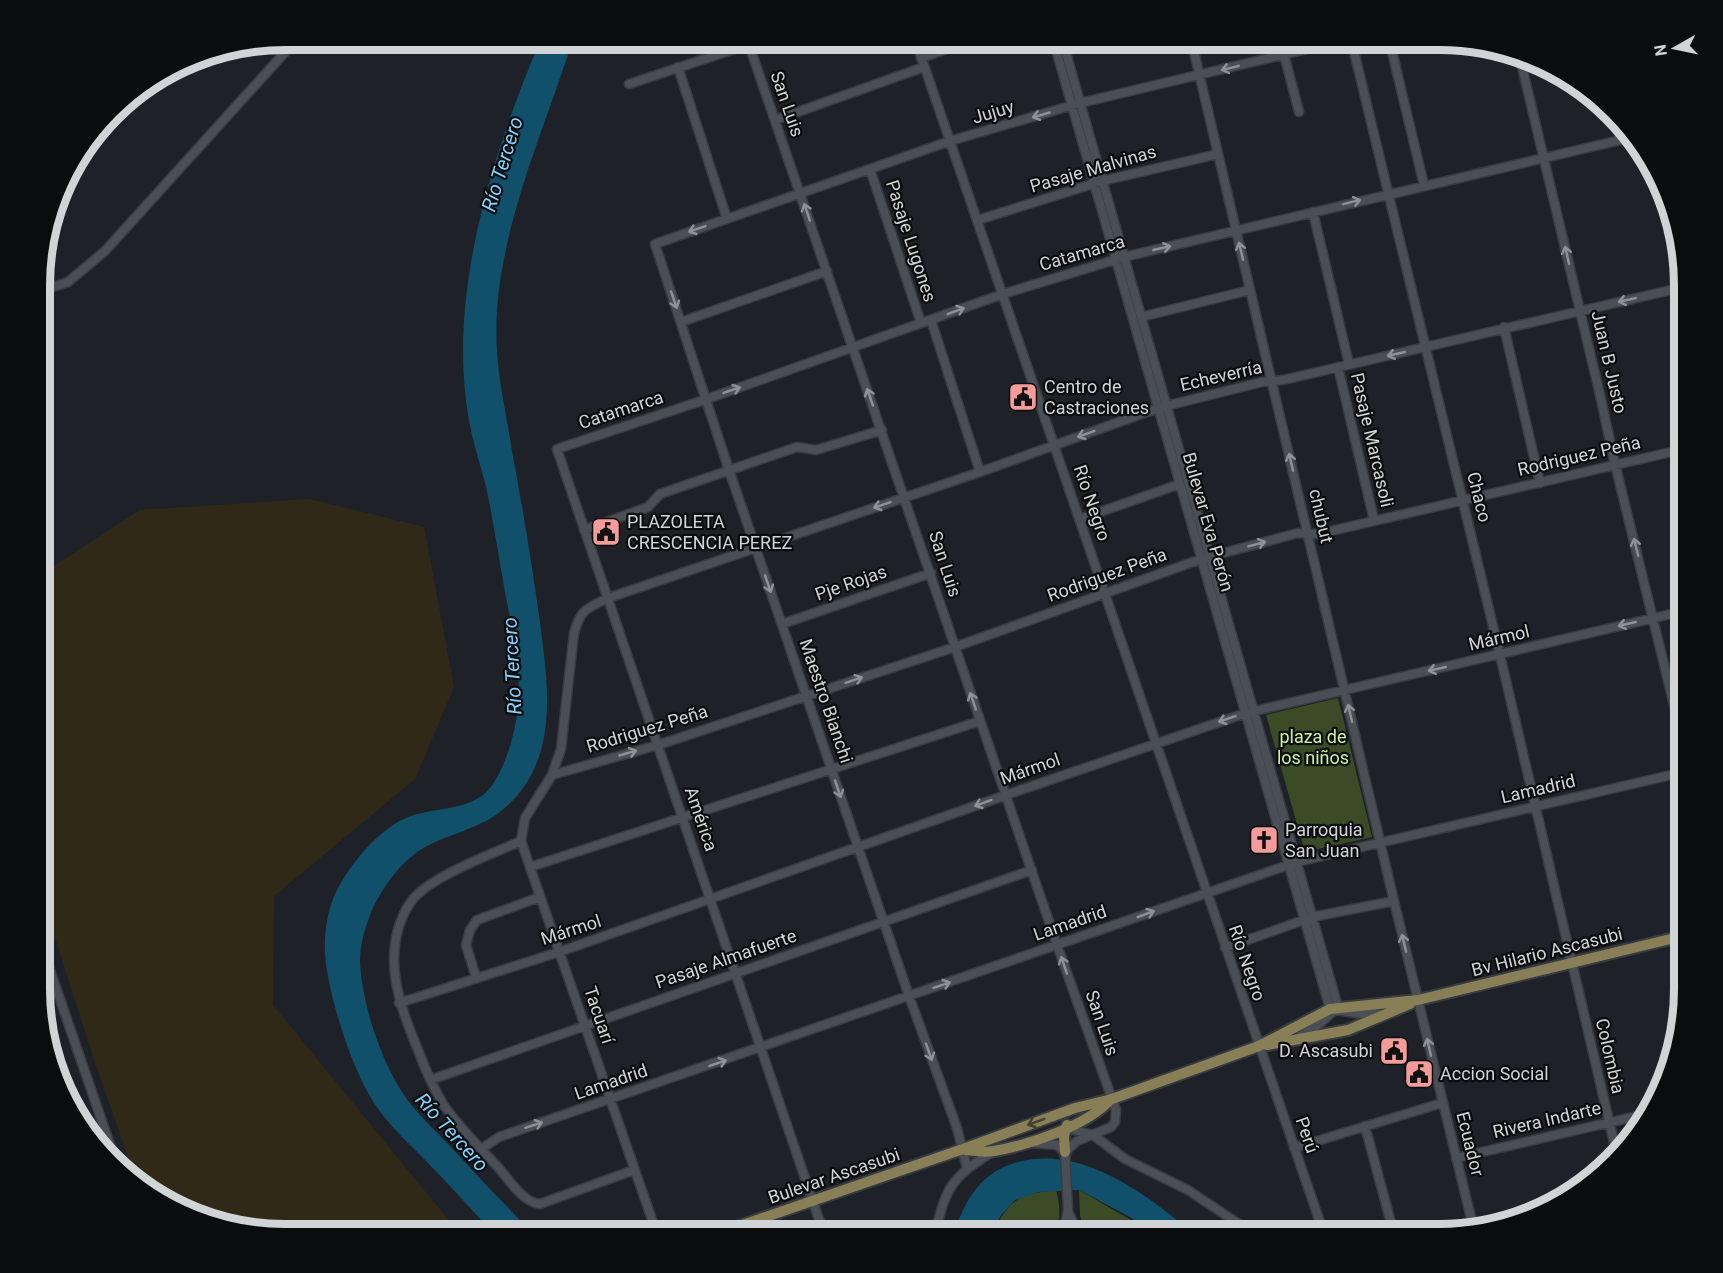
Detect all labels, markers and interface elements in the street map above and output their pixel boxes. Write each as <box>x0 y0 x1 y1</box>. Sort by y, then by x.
north arrow <box>1645 18 1705 78</box>
text: N <box>1650 43 1671 57</box>
one-way arrow <box>1221 62 1240 74</box>
street label: San Luis <box>767 68 808 139</box>
street label: Jujuy <box>969 95 1017 127</box>
one-way arrow <box>1032 110 1051 121</box>
water label: Río Tercero <box>476 114 528 214</box>
street label: Pasaje Malvinas <box>1027 140 1158 197</box>
street label: Pasaje Lugones <box>882 177 941 304</box>
one-way arrow <box>1342 196 1361 208</box>
one-way arrow <box>800 204 811 222</box>
one-way arrow <box>688 225 707 236</box>
street label: Catamarca <box>1037 230 1127 275</box>
one-way arrow <box>1152 241 1171 253</box>
one-way arrow <box>1235 242 1246 262</box>
one-way arrow <box>1560 245 1572 264</box>
one-way arrow <box>669 290 680 309</box>
one-way arrow <box>1618 295 1637 307</box>
one-way arrow <box>946 305 965 316</box>
street label: Juan B Justo <box>1587 308 1632 415</box>
one-way arrow <box>1387 348 1406 360</box>
street label: Echeverría <box>1178 356 1264 395</box>
street label: Pasaje Marcasoli <box>1347 371 1398 509</box>
place label: Centro de Castraciones <box>1044 376 1149 418</box>
public building icon: Centro de Castraciones <box>1007 381 1039 413</box>
one-way arrow <box>722 383 741 394</box>
street label: Catamarca <box>576 386 666 433</box>
one-way arrow <box>864 388 875 407</box>
one-way arrow <box>1077 429 1096 440</box>
street label: Rodriguez Peña <box>1515 431 1642 480</box>
street label: Bulevar Eva Perón <box>1179 450 1238 594</box>
one-way arrow <box>1285 452 1296 472</box>
street label: Río Negro <box>1070 462 1115 544</box>
street label: Chaco <box>1463 470 1496 524</box>
street label: chubut <box>1305 487 1338 545</box>
one-way arrow <box>873 500 892 511</box>
place label: PLAZOLETA CRESCENCIA PEREZ <box>627 511 792 553</box>
public building icon: PLAZOLETA CRESCENCIA PEREZ <box>590 516 622 548</box>
street label: San Luis <box>925 528 966 599</box>
one-way arrow <box>1629 537 1641 556</box>
one-way arrow <box>1247 538 1266 549</box>
street label: Rodriguez Peña <box>1044 543 1169 606</box>
street label: Pje Rojas <box>812 560 889 605</box>
one-way arrow <box>764 574 775 593</box>
water label: Río Tercero <box>497 617 527 715</box>
one-way arrow <box>1618 619 1637 631</box>
street label: Mármol <box>1466 620 1531 655</box>
street label: Maestro Bianchi <box>795 636 858 766</box>
one-way arrow <box>1428 664 1447 676</box>
one-way arrow <box>844 674 863 685</box>
one-way arrow <box>967 692 978 711</box>
street label: Rodriguez Peña <box>584 700 710 757</box>
one-way arrow <box>1344 703 1356 722</box>
one-way arrow <box>1218 715 1237 726</box>
park label: plaza de los niños <box>1277 726 1349 768</box>
one-way arrow <box>618 747 637 758</box>
street label: Mármol <box>997 748 1063 789</box>
street label: Lamadrid <box>1499 770 1577 807</box>
one-way arrow <box>833 779 844 798</box>
street label: América <box>681 784 722 854</box>
one-way arrow <box>974 798 993 809</box>
place label: Parroquia San Juan <box>1285 819 1363 861</box>
church icon: Parroquia San Juan <box>1248 824 1280 856</box>
street label: Lamadrid <box>1031 900 1109 945</box>
one-way arrow <box>1136 907 1155 918</box>
street label: Mármol <box>538 910 604 949</box>
street label: Río Negro <box>1225 922 1270 1004</box>
street label: Bv Hilario Ascasubi <box>1469 923 1625 980</box>
street label: Pasaje Almafuerte <box>653 925 799 993</box>
one-way arrow <box>1398 934 1410 953</box>
one-way arrow <box>1058 956 1069 974</box>
one-way arrow <box>932 979 951 990</box>
street label: Tacuarí <box>580 983 619 1047</box>
street label: San Luis <box>1082 987 1123 1058</box>
street label: Colombia <box>1592 1016 1629 1096</box>
public building icon: D. Ascasubi <box>1378 1035 1410 1067</box>
one-way arrow <box>1423 1038 1435 1057</box>
place label: D. Ascasubi <box>1279 1040 1373 1061</box>
one-way arrow <box>925 1042 936 1061</box>
one-way arrow <box>708 1057 727 1068</box>
public building icon: Accion Social <box>1403 1058 1435 1090</box>
street label: Lamadrid <box>572 1059 650 1104</box>
place label: Accion Social <box>1440 1063 1549 1084</box>
water label: Río Tercero <box>410 1088 494 1176</box>
street label: Rivera Indarte <box>1491 1097 1603 1142</box>
street label: Ecuador <box>1452 1109 1489 1178</box>
street label: Perú <box>1292 1114 1323 1156</box>
one-way arrow <box>1027 1118 1046 1129</box>
one-way arrow <box>524 1119 543 1130</box>
street label: Bulevar Ascasubi <box>765 1143 902 1208</box>

